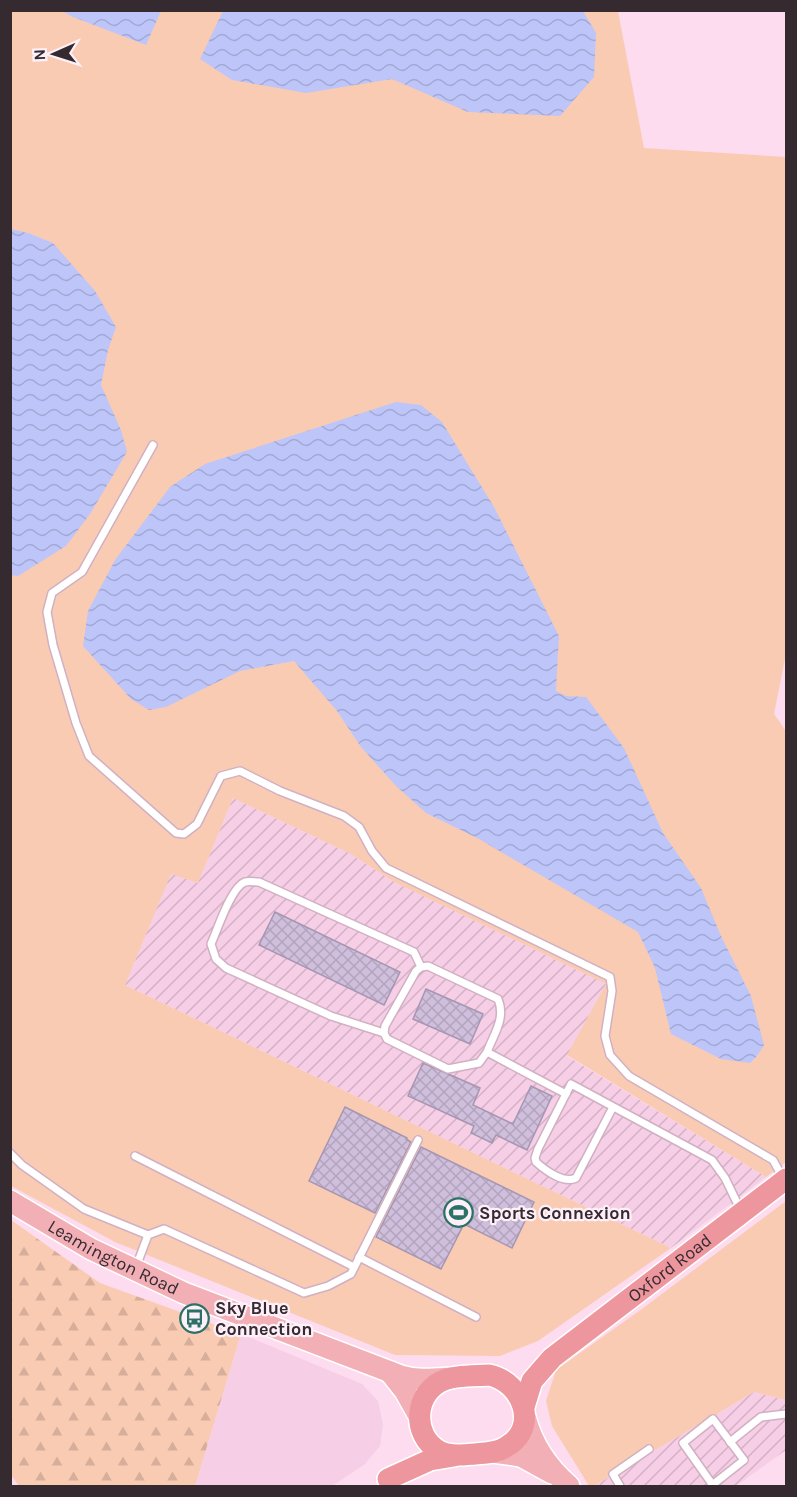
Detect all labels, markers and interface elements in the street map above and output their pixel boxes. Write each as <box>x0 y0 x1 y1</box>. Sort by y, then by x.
north arrow <box>24 24 84 84</box>
text: N <box>30 49 49 61</box>
sports icon: Sports Connexion <box>442 1197 474 1229</box>
place label: Sports Connexion <box>479 1202 631 1224</box>
street label: Leamington Road <box>44 1215 182 1300</box>
street label: Oxford Road <box>623 1229 716 1307</box>
place label: Sky Blue Connection <box>215 1297 313 1340</box>
bus stop icon: Sky Blue Connection <box>178 1302 210 1334</box>

